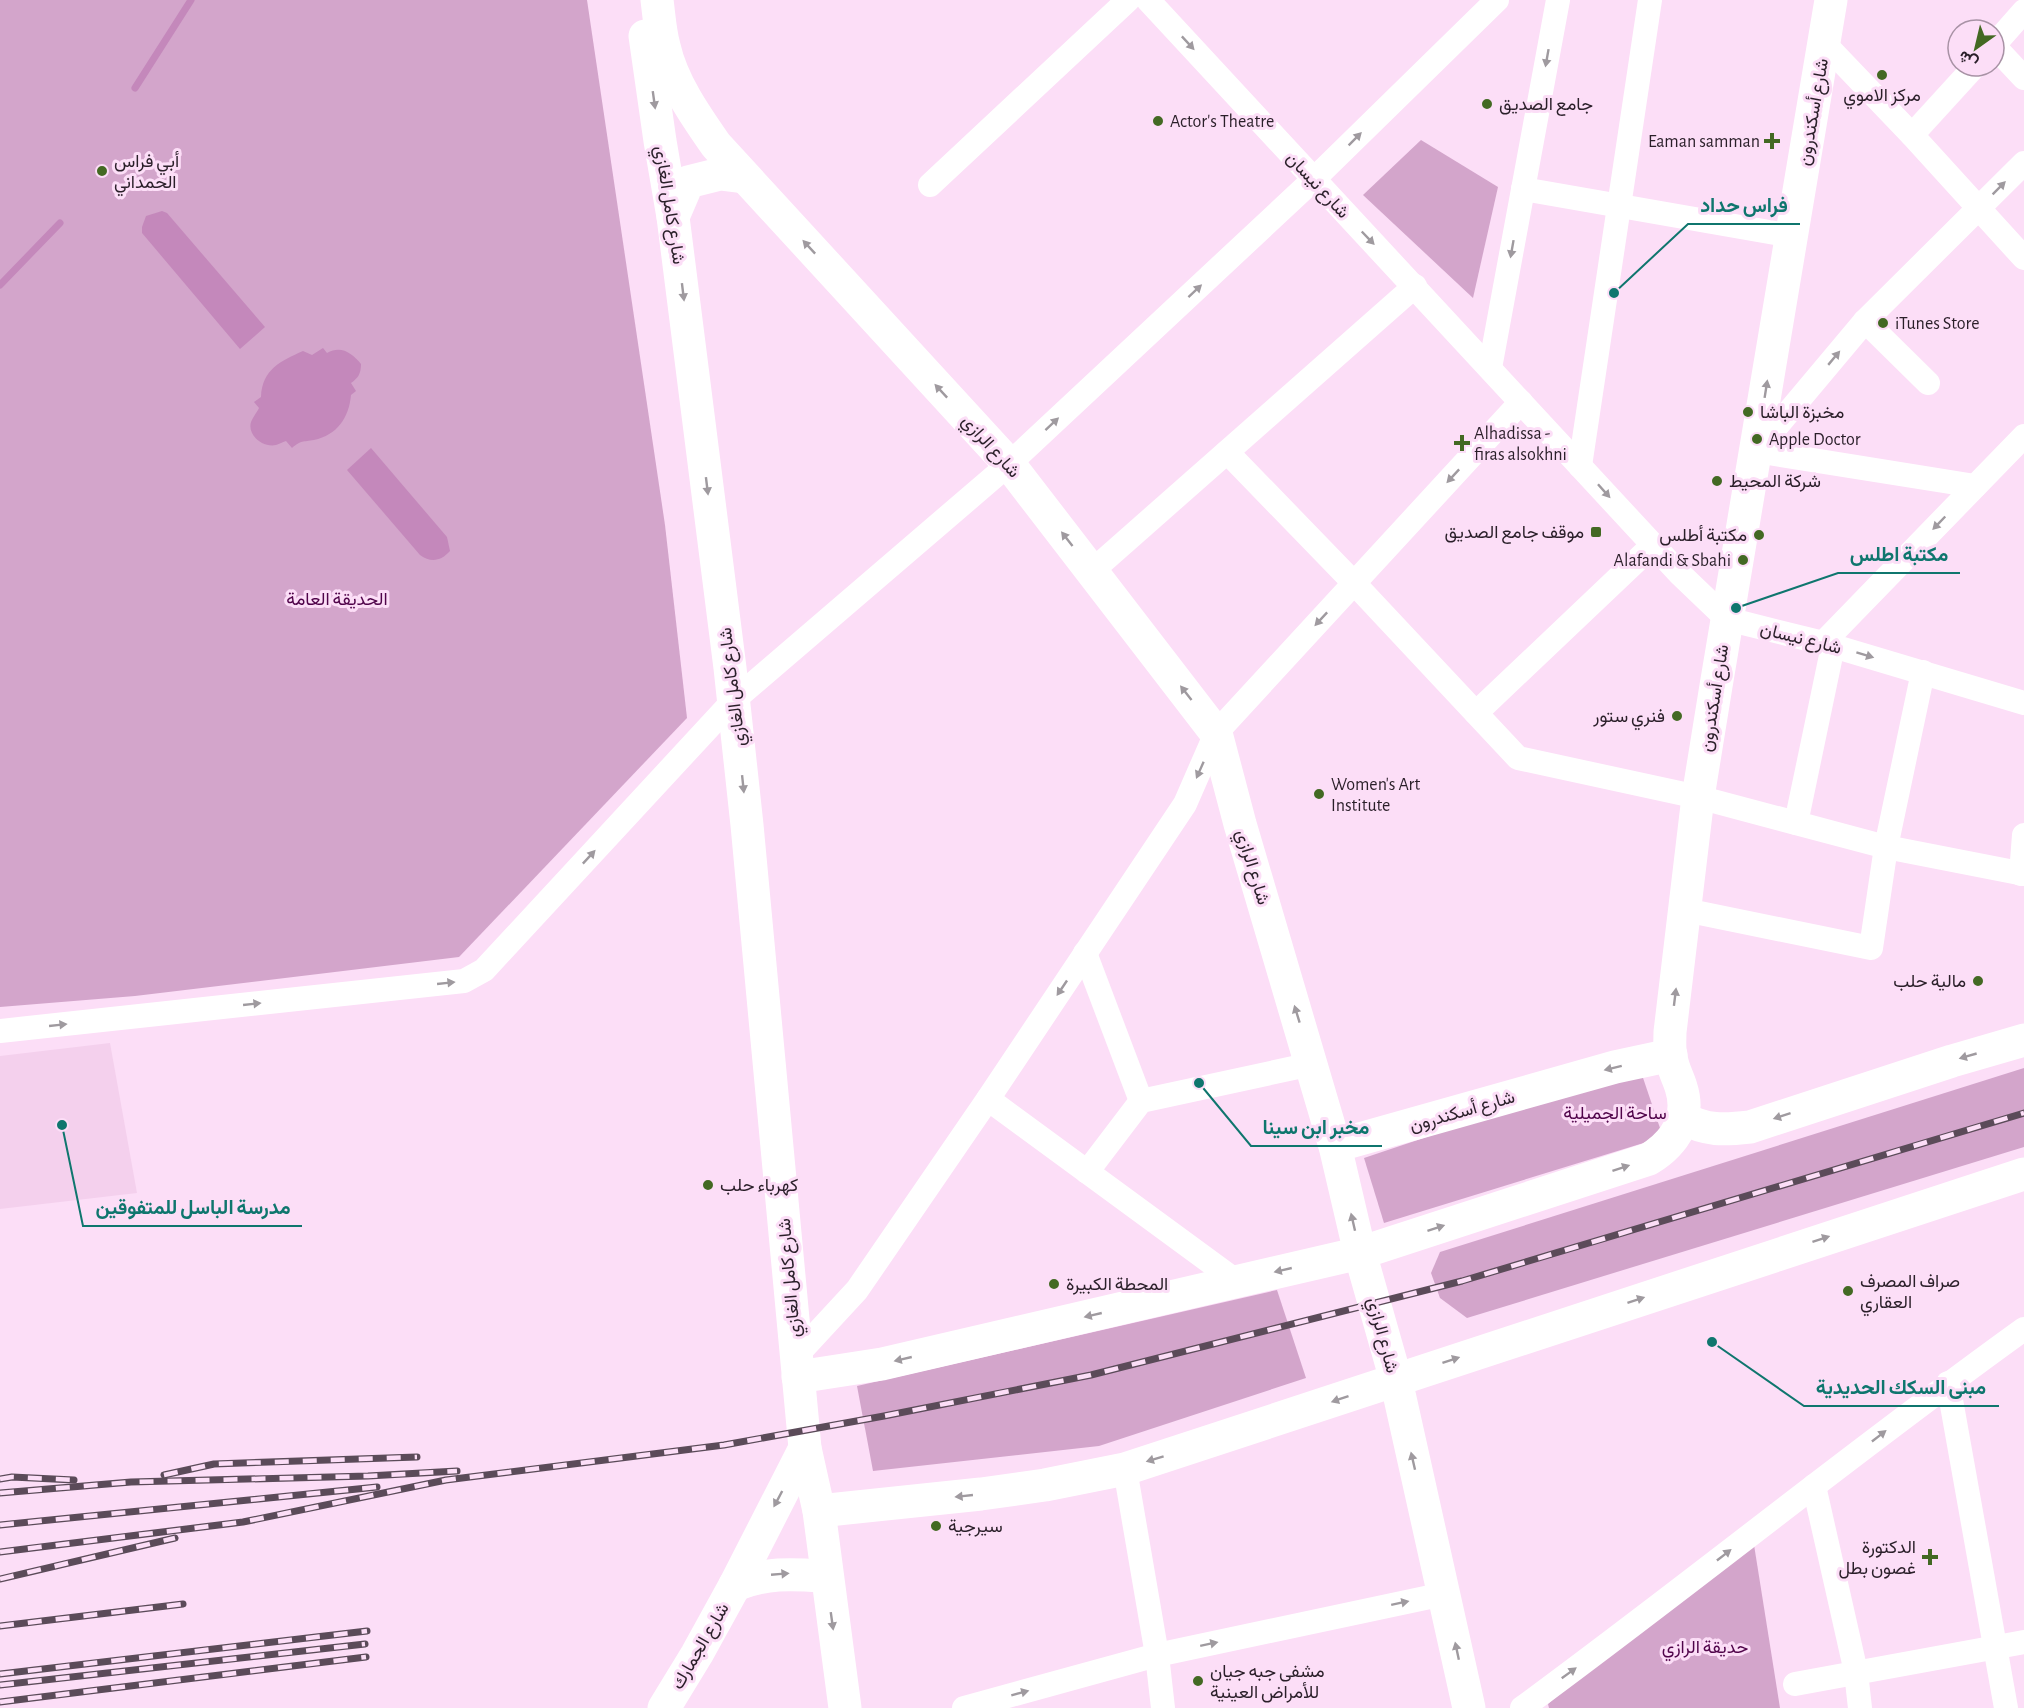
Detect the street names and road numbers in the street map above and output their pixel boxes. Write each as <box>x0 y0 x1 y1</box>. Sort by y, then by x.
street label: شارع أسكندرون <box>1794 57 1834 167</box>
street label: شارع كامل الغازي <box>646 145 687 266</box>
street label: شارع نيسان <box>1281 149 1352 224</box>
street label: شارع الرازي <box>954 412 1023 485</box>
street label: شارع نيسان <box>1758 620 1843 660</box>
street label: شارع كامل الغازي <box>717 626 754 747</box>
street label: شارع أسكندرون <box>1696 643 1734 753</box>
street label: شارع الرازي <box>1227 828 1272 908</box>
street label: شارع أسكندرون <box>1407 1086 1517 1137</box>
street label: شارع كامل الغازي <box>776 1217 809 1338</box>
street label: شارع الرازي <box>1359 1296 1401 1376</box>
street label: شارع الجمارك <box>669 1600 735 1694</box>

